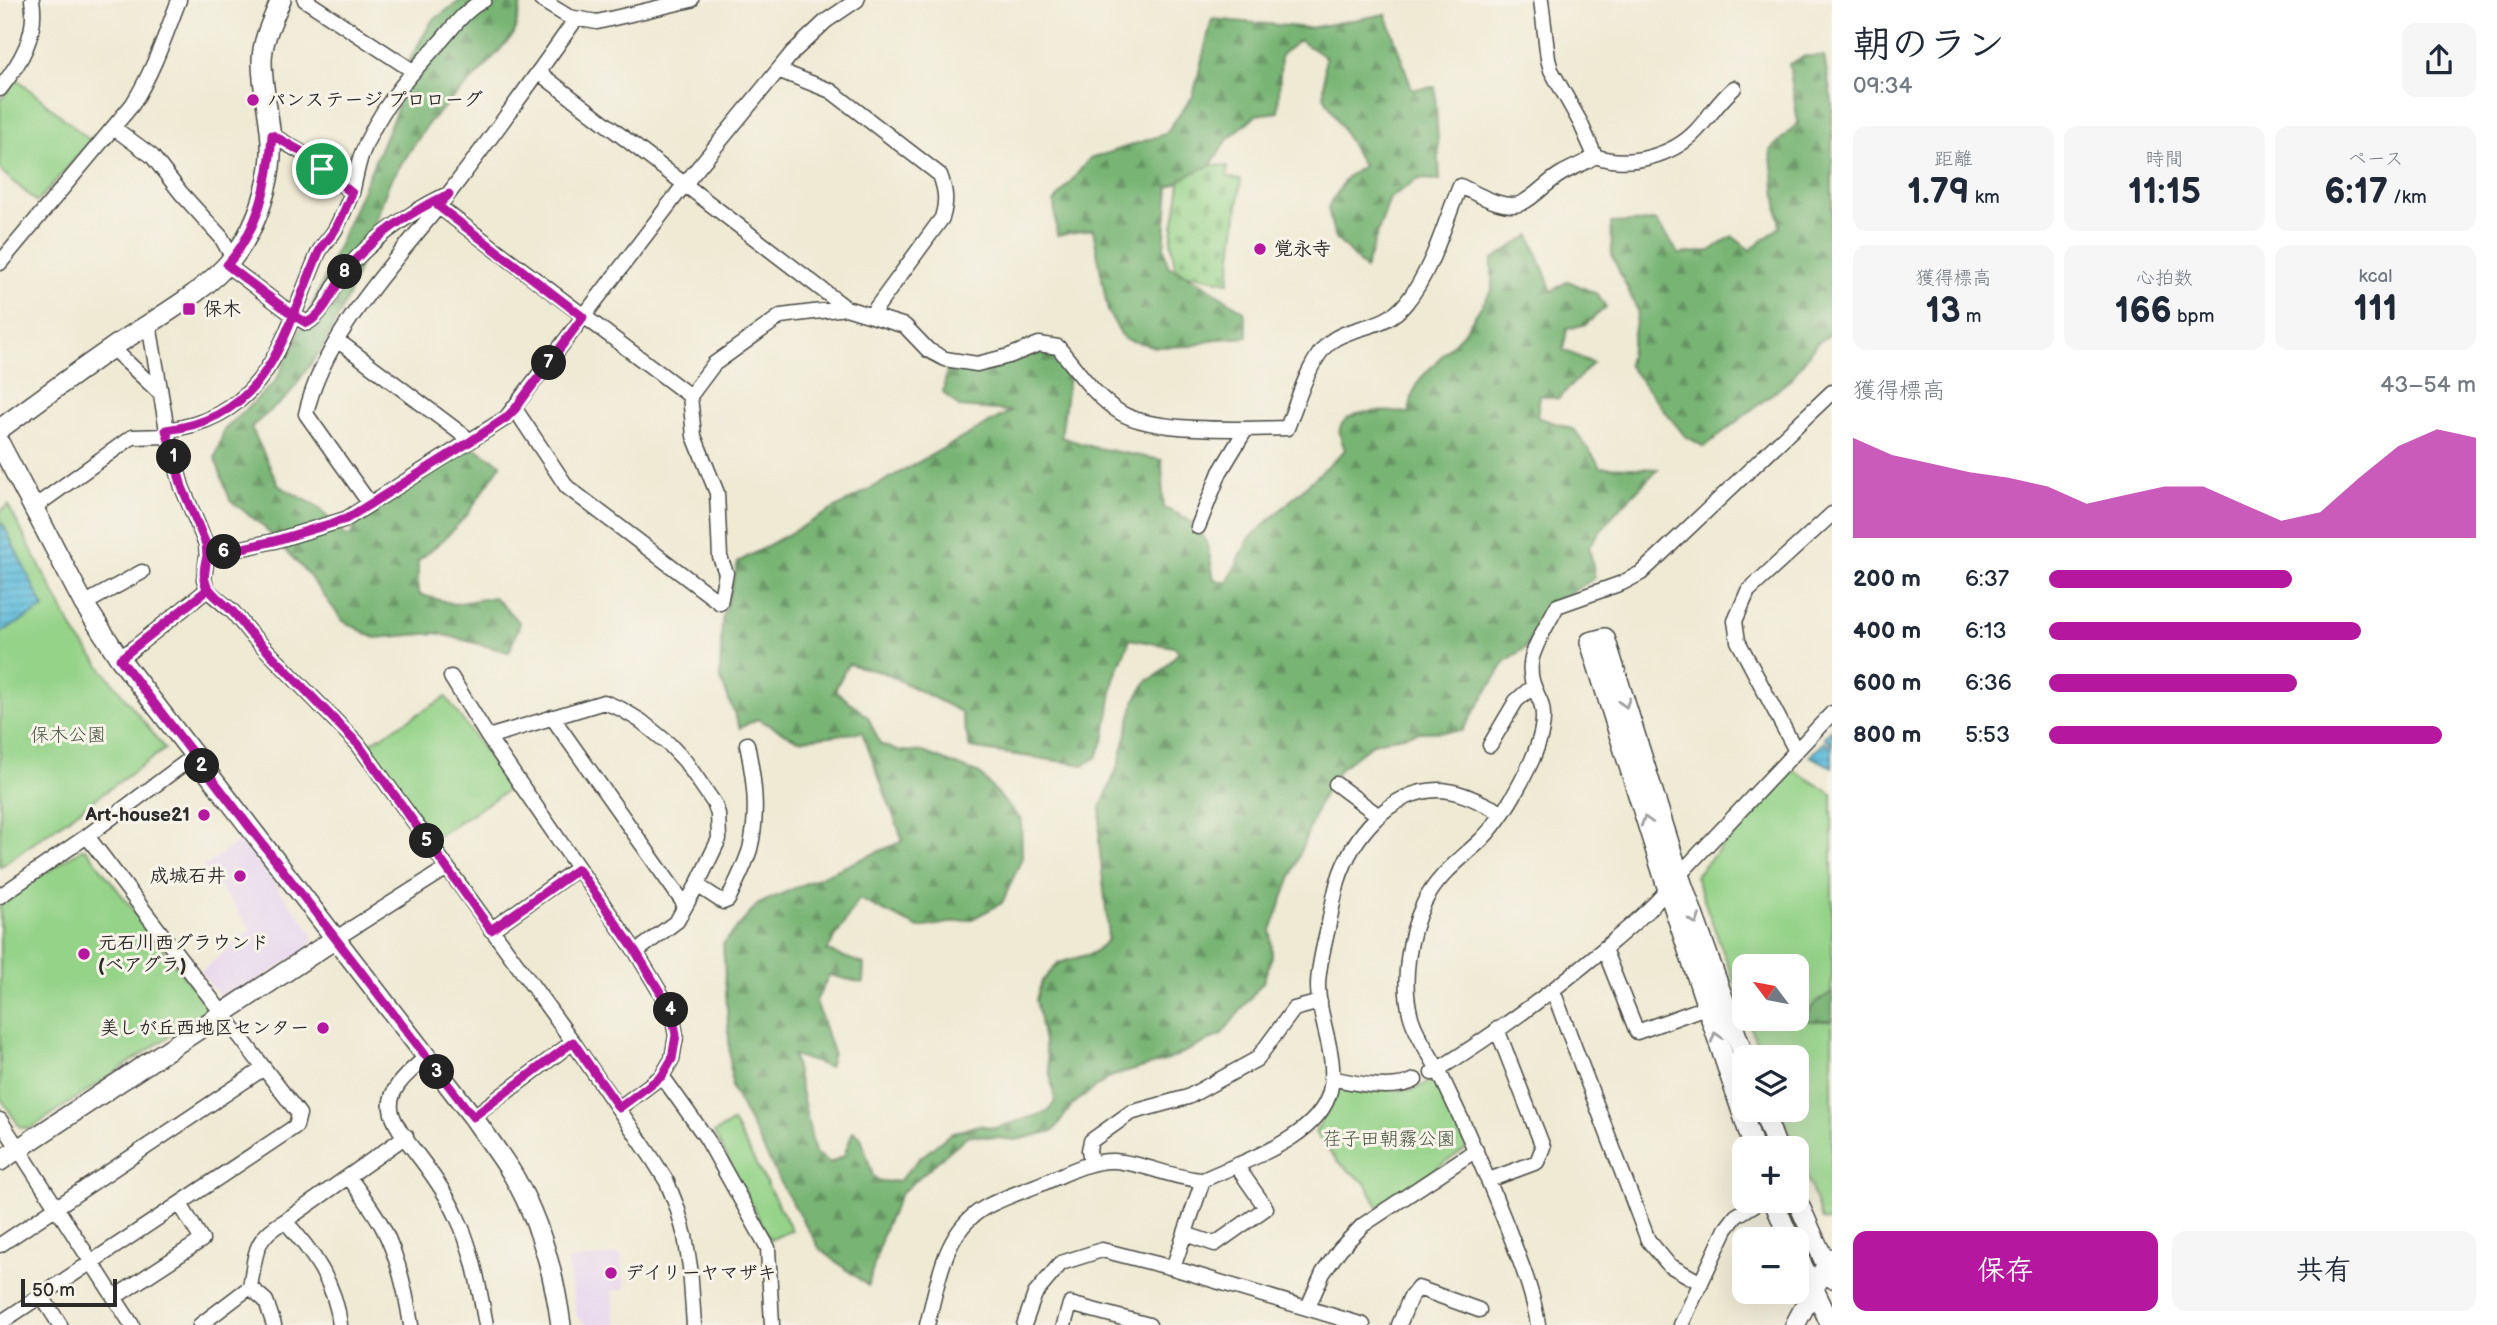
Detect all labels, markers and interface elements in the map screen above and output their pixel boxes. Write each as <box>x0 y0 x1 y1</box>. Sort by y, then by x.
text: 朝のラン <box>1853 23 2005 68</box>
button: share <box>2402 23 2476 97</box>
text: 09:34 <box>1853 72 1913 100</box>
place label: パンステージ プロローグ <box>267 89 483 112</box>
marker: パンステージ プロローグ <box>245 92 261 108</box>
pin <box>292 139 352 199</box>
text: 距離 <box>1934 148 1973 171</box>
text: 時間 <box>2145 148 2184 171</box>
text: ペース <box>2348 148 2403 171</box>
icon: arrive <box>303 150 341 188</box>
text: 1.79 <box>1907 171 1970 214</box>
text: 11:15 <box>2128 171 2201 214</box>
text: 6:17 <box>2324 171 2388 214</box>
text: km <box>1970 186 2000 209</box>
text: /km <box>2388 186 2427 209</box>
place label: 覚永寺 <box>1274 238 1331 261</box>
marker: 覚永寺 <box>1252 241 1268 257</box>
pin: 8 <box>328 254 362 290</box>
text: 8 <box>339 260 350 283</box>
text: kcal <box>2358 265 2393 288</box>
text: 獲得標高 <box>1915 267 1992 290</box>
text: 心拍数 <box>2136 267 2193 290</box>
text: 111 <box>2353 288 2398 331</box>
text: 13 <box>1925 290 1961 333</box>
text: 166 <box>2115 290 2172 333</box>
place label: 保木 <box>203 298 241 321</box>
marker: 保木 <box>181 301 197 317</box>
text: m <box>1961 305 1982 328</box>
text: bpm <box>2172 305 2214 328</box>
pin: 7 <box>532 346 566 380</box>
text: 7 <box>543 351 554 374</box>
text: 43–54 m <box>2380 371 2476 399</box>
text: 獲得標高 <box>1853 377 1945 405</box>
pin: 1 <box>156 440 192 475</box>
text: 1 <box>170 445 178 468</box>
pin: 6 <box>206 534 242 570</box>
text: 6 <box>218 540 229 563</box>
text: 200 m <box>1853 565 1921 593</box>
text: 6:37 <box>1965 565 2009 593</box>
text: 400 m <box>1853 617 1921 645</box>
text: 6:13 <box>1965 617 2007 645</box>
text: 600 m <box>1853 669 1921 697</box>
text: 6:36 <box>1965 669 2012 697</box>
one-way arrow <box>1617 697 1632 709</box>
text: 800 m <box>1853 721 1921 749</box>
text: 5:53 <box>1965 721 2010 749</box>
park label: 保木公園 <box>30 724 106 747</box>
pin: 2 <box>184 748 220 784</box>
text: 2 <box>196 754 207 777</box>
place label: Art-house21 <box>85 804 190 827</box>
marker: Art-house21 <box>196 807 212 823</box>
one-way arrow <box>1640 815 1655 827</box>
pin: 5 <box>410 824 444 858</box>
text: 5 <box>421 829 432 852</box>
place label: 成城石井 <box>150 865 226 888</box>
marker: 成城石井 <box>232 868 248 884</box>
one-way arrow <box>1687 913 1701 925</box>
place label: 元石川西グラウンド (ベアグラ) <box>98 932 269 977</box>
marker: 元石川西グラウンド (ベアグラ) <box>76 946 92 962</box>
north arrow <box>1732 954 1810 1031</box>
map controls <box>1732 954 1809 1304</box>
pin: 4 <box>654 992 688 1028</box>
text: 4 <box>665 998 676 1021</box>
place label: 美しが丘西地区センター <box>100 1017 309 1040</box>
marker: 美しが丘西地区センター <box>315 1020 331 1036</box>
one-way arrow <box>1710 1031 1724 1044</box>
button: layers <box>1732 1045 1809 1122</box>
pin: 3 <box>420 1054 454 1090</box>
text: 3 <box>431 1060 442 1083</box>
park label: 荏子田朝霧公園 <box>1322 1128 1456 1151</box>
button: + <box>1732 1136 1809 1213</box>
button: − <box>1732 1227 1809 1304</box>
button: 保存 <box>1853 1231 2158 1311</box>
button: 共有 <box>2172 1231 2476 1311</box>
place label: デイリーヤマザキ <box>625 1262 777 1285</box>
marker: デイリーヤマザキ <box>603 1265 619 1281</box>
scale bar <box>21 1276 117 1308</box>
text: 50 m <box>32 1279 75 1302</box>

